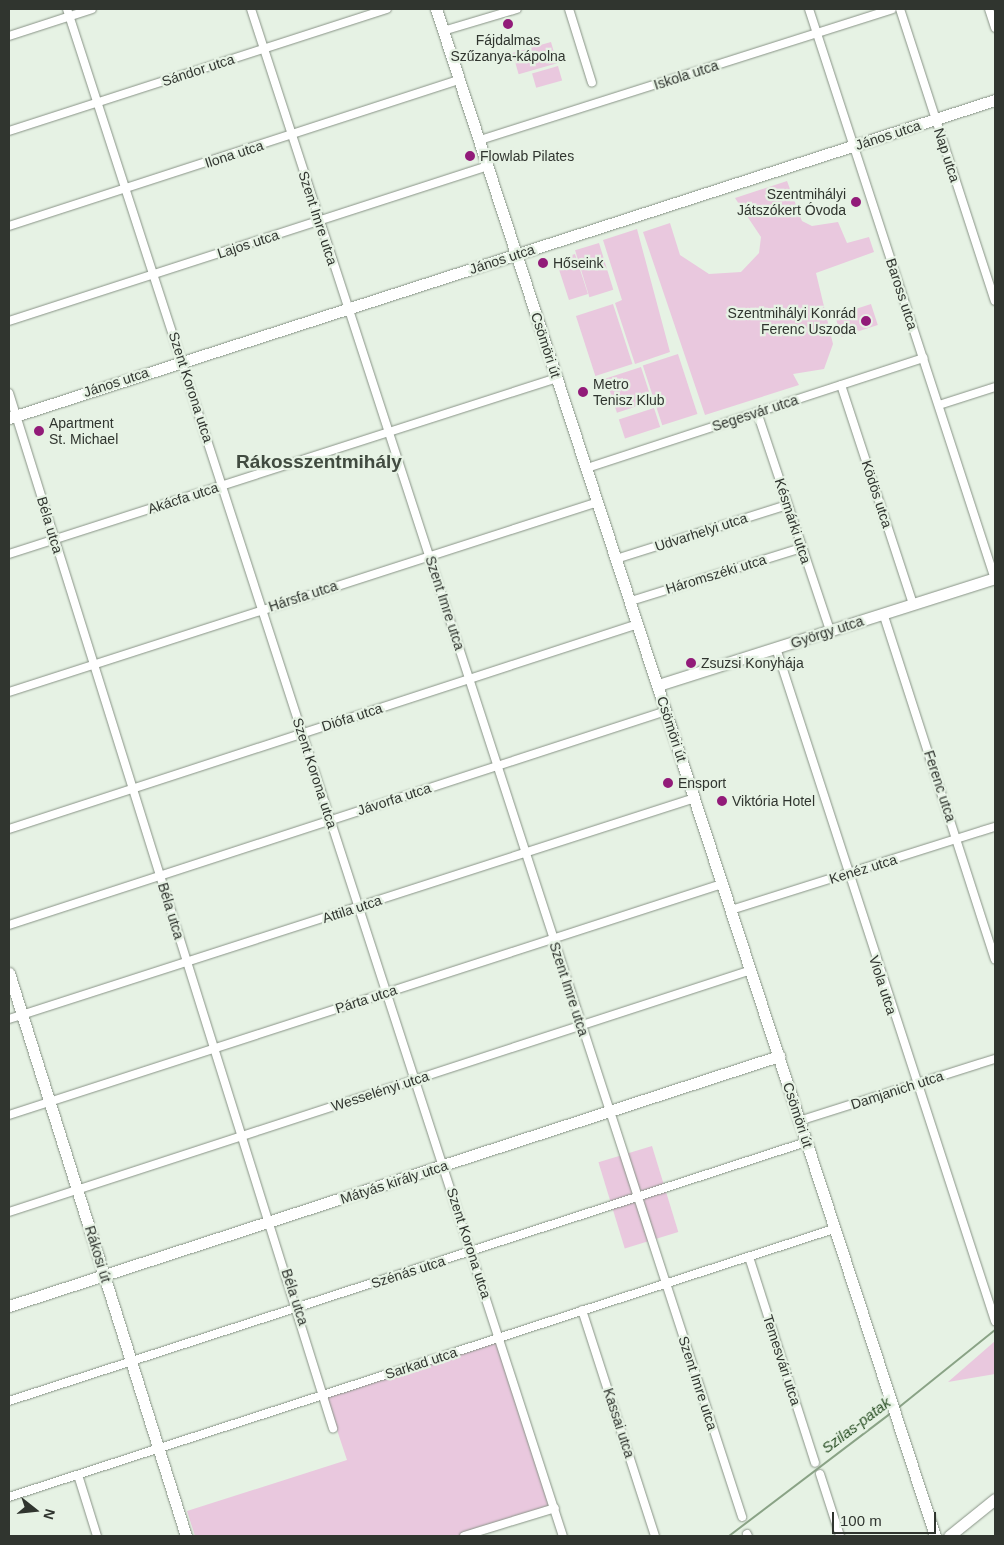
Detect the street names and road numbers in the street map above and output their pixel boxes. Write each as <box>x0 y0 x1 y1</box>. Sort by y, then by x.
street label: Sándor utca <box>160 50 236 90</box>
street label: Iskola utca <box>652 57 720 93</box>
street label: János utca <box>853 117 923 153</box>
street label: Nap utca <box>930 126 964 184</box>
street label: Ilona utca <box>203 137 265 171</box>
street label: Szent Imre utca <box>295 169 341 267</box>
street label: Lajos utca <box>215 226 281 262</box>
street label: János utca <box>467 241 537 277</box>
street label: Baross utca <box>883 256 921 332</box>
street label: Csömöri út <box>528 310 564 380</box>
street label: Szent Korona utca <box>165 330 217 444</box>
street label: János utca <box>81 364 151 400</box>
street label: Segesvár utca <box>710 391 800 435</box>
street label: Ködös utca <box>858 458 896 530</box>
street label: Késmárki utca <box>771 476 815 566</box>
street label: Akácfa utca <box>146 479 220 517</box>
street label: Béla utca <box>33 495 67 555</box>
street label: Udvarhelyi utca <box>653 509 749 555</box>
street label: Háromszéki utca <box>664 551 768 597</box>
street label: Szent Imre utca <box>422 554 468 652</box>
street label: Hársfa utca <box>266 577 340 615</box>
street label: György utca <box>789 612 865 652</box>
street label: Csömöri út <box>654 694 690 764</box>
street label: Diófa utca <box>319 699 385 735</box>
street label: Szent Korona utca <box>289 716 341 830</box>
street label: Ferenc utca <box>921 748 959 824</box>
street label: Jávorfa utca <box>355 779 433 819</box>
street label: Kenéz utca <box>827 851 899 887</box>
street label: Béla utca <box>154 881 188 941</box>
street label: Attila utca <box>320 892 384 926</box>
street label: Szent Imre utca <box>546 940 592 1038</box>
street label: Viola utca <box>866 953 900 1017</box>
street label: Párta utca <box>333 981 399 1017</box>
street label: Wesselényi utca <box>329 1067 431 1115</box>
street label: Damjanich utca <box>849 1067 945 1113</box>
street label: Csömöri út <box>780 1080 816 1150</box>
street label: Mátyás király utca <box>338 1157 450 1207</box>
street label: Szent Korona utca <box>443 1186 495 1300</box>
street label: Rákosi út <box>81 1224 115 1284</box>
street label: Szénás utca <box>369 1252 447 1292</box>
street label: Béla utca <box>278 1267 312 1327</box>
street label: Temesvári utca <box>759 1313 805 1407</box>
street label: Szent Imre utca <box>675 1334 721 1432</box>
street label: Sarkad utca <box>383 1343 459 1383</box>
street label: Kassai utca <box>600 1386 638 1460</box>

